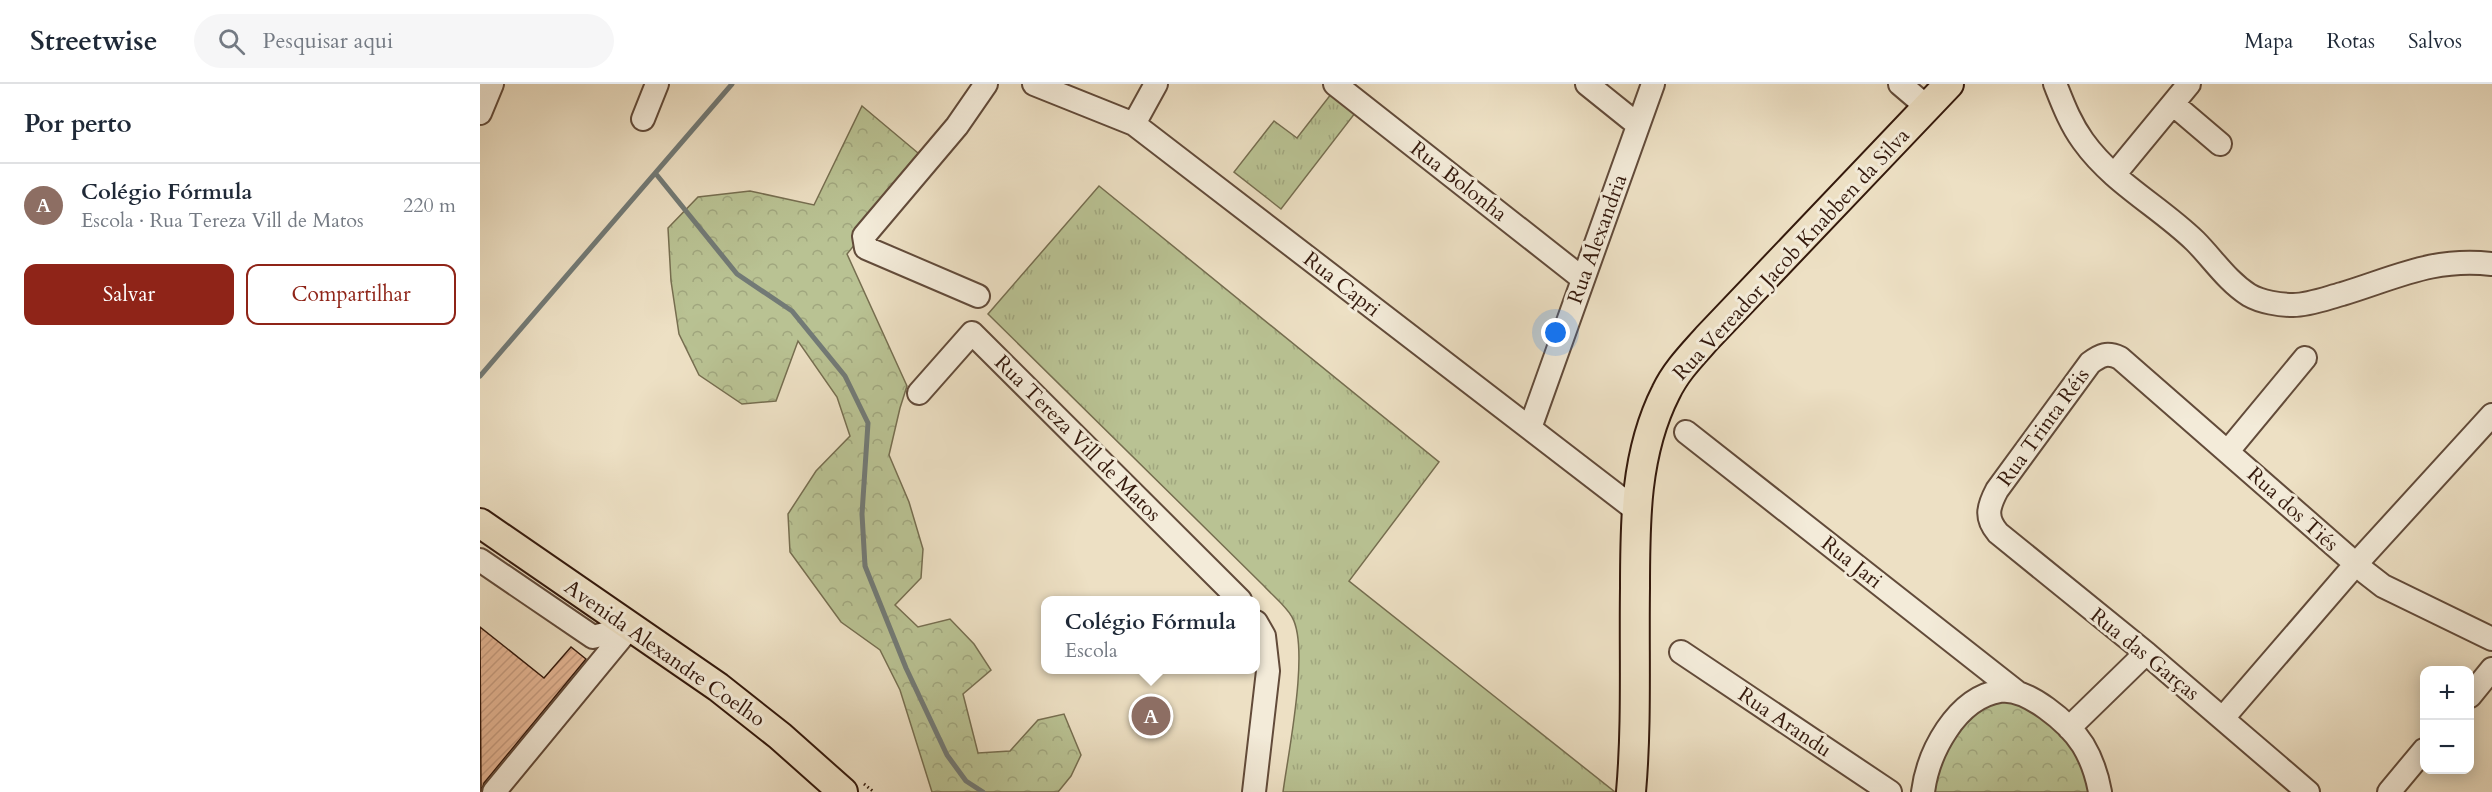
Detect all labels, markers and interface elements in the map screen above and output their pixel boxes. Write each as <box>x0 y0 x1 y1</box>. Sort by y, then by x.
search box <box>194 14 614 68</box>
text: Streetwise <box>30 22 158 60</box>
icon: search <box>215 25 248 58</box>
text: Pesquisar aqui <box>263 26 393 56</box>
text: Mapa <box>2244 27 2293 56</box>
text: Rotas <box>2326 27 2375 56</box>
text: Salvos <box>2408 27 2462 56</box>
text: Por perto <box>24 106 132 141</box>
street label: Rua Vereador Jacob Knabben da Silva <box>1666 122 1916 387</box>
street label: Rua Bolonha <box>1404 134 1513 228</box>
street label: Rua Alexandria <box>1561 170 1634 308</box>
text: Colégio Fórmula <box>81 177 252 207</box>
text: A <box>36 192 51 219</box>
text: 220 m <box>403 192 456 219</box>
text: Escola · Rua Tereza Vill de Matos <box>81 207 364 234</box>
street label: Rua Capri <box>1297 245 1386 324</box>
button: Salvar <box>24 264 234 325</box>
button: Compartilhar <box>246 264 456 325</box>
your location <box>1541 318 1570 347</box>
street label: Rua Tereza Vill de Matos <box>988 349 1167 528</box>
street label: Rua Trinta Réis <box>1991 362 2096 492</box>
street label: Rua dos Tiés <box>2241 461 2345 558</box>
street label: Rua Jari <box>1815 529 1888 596</box>
street label: Avenida Alexandre Coelho <box>558 573 771 734</box>
popup <box>1041 596 1260 674</box>
street label: Rua das Garças <box>2084 601 2205 707</box>
text: Colégio Fórmula <box>1065 607 1236 637</box>
text: Escola <box>1065 637 1118 664</box>
map controls <box>2420 666 2474 774</box>
button: + <box>2420 666 2474 720</box>
street label: Rua Arandu <box>1732 680 1837 764</box>
pin: A <box>1132 694 1170 738</box>
button: − <box>2420 720 2474 774</box>

